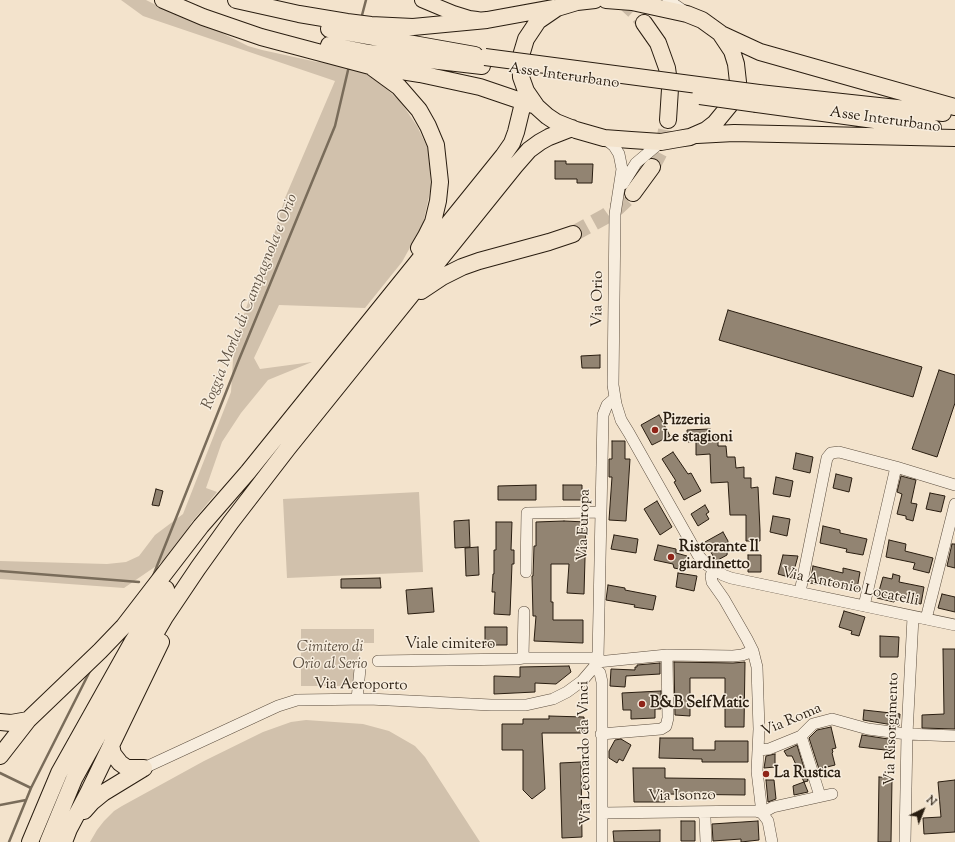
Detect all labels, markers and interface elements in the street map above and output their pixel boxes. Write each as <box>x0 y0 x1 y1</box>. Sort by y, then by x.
street label: Asse Interurbano <box>507 60 621 94</box>
street label: Asse Interurbano <box>828 104 942 138</box>
water label: Roggia Morla di Campagnola e Orio <box>199 191 303 413</box>
street label: Via Orio <box>590 271 608 327</box>
place label: Pizzeria Le stagioni <box>663 412 733 447</box>
marker: Pizzeria Le stagioni <box>650 425 660 435</box>
street label: Via Europa <box>575 489 595 561</box>
place label: Ristorante Il giardinetto <box>679 539 759 574</box>
marker: Ristorante Il giardinetto <box>666 552 676 562</box>
street label: Via Antonio Locatelli <box>780 565 920 611</box>
street label: Viale cimitero <box>405 636 495 654</box>
park label: Cimitero di Orio al Serio <box>293 639 367 674</box>
street label: Via Risorgimento <box>882 672 904 786</box>
street label: Via Aeroporto <box>314 676 408 696</box>
street label: Via Leonardo da Vinci <box>576 681 596 825</box>
place label: B&B SelfMatic <box>650 695 749 713</box>
marker: B&B SelfMatic <box>637 699 647 709</box>
street label: Via Roma <box>759 700 825 742</box>
place label: La Rustica <box>774 765 841 783</box>
marker: La Rustica <box>761 769 771 779</box>
street label: Via Isonzo <box>648 787 716 807</box>
north arrow <box>903 790 943 830</box>
text: N <box>923 792 940 810</box>

